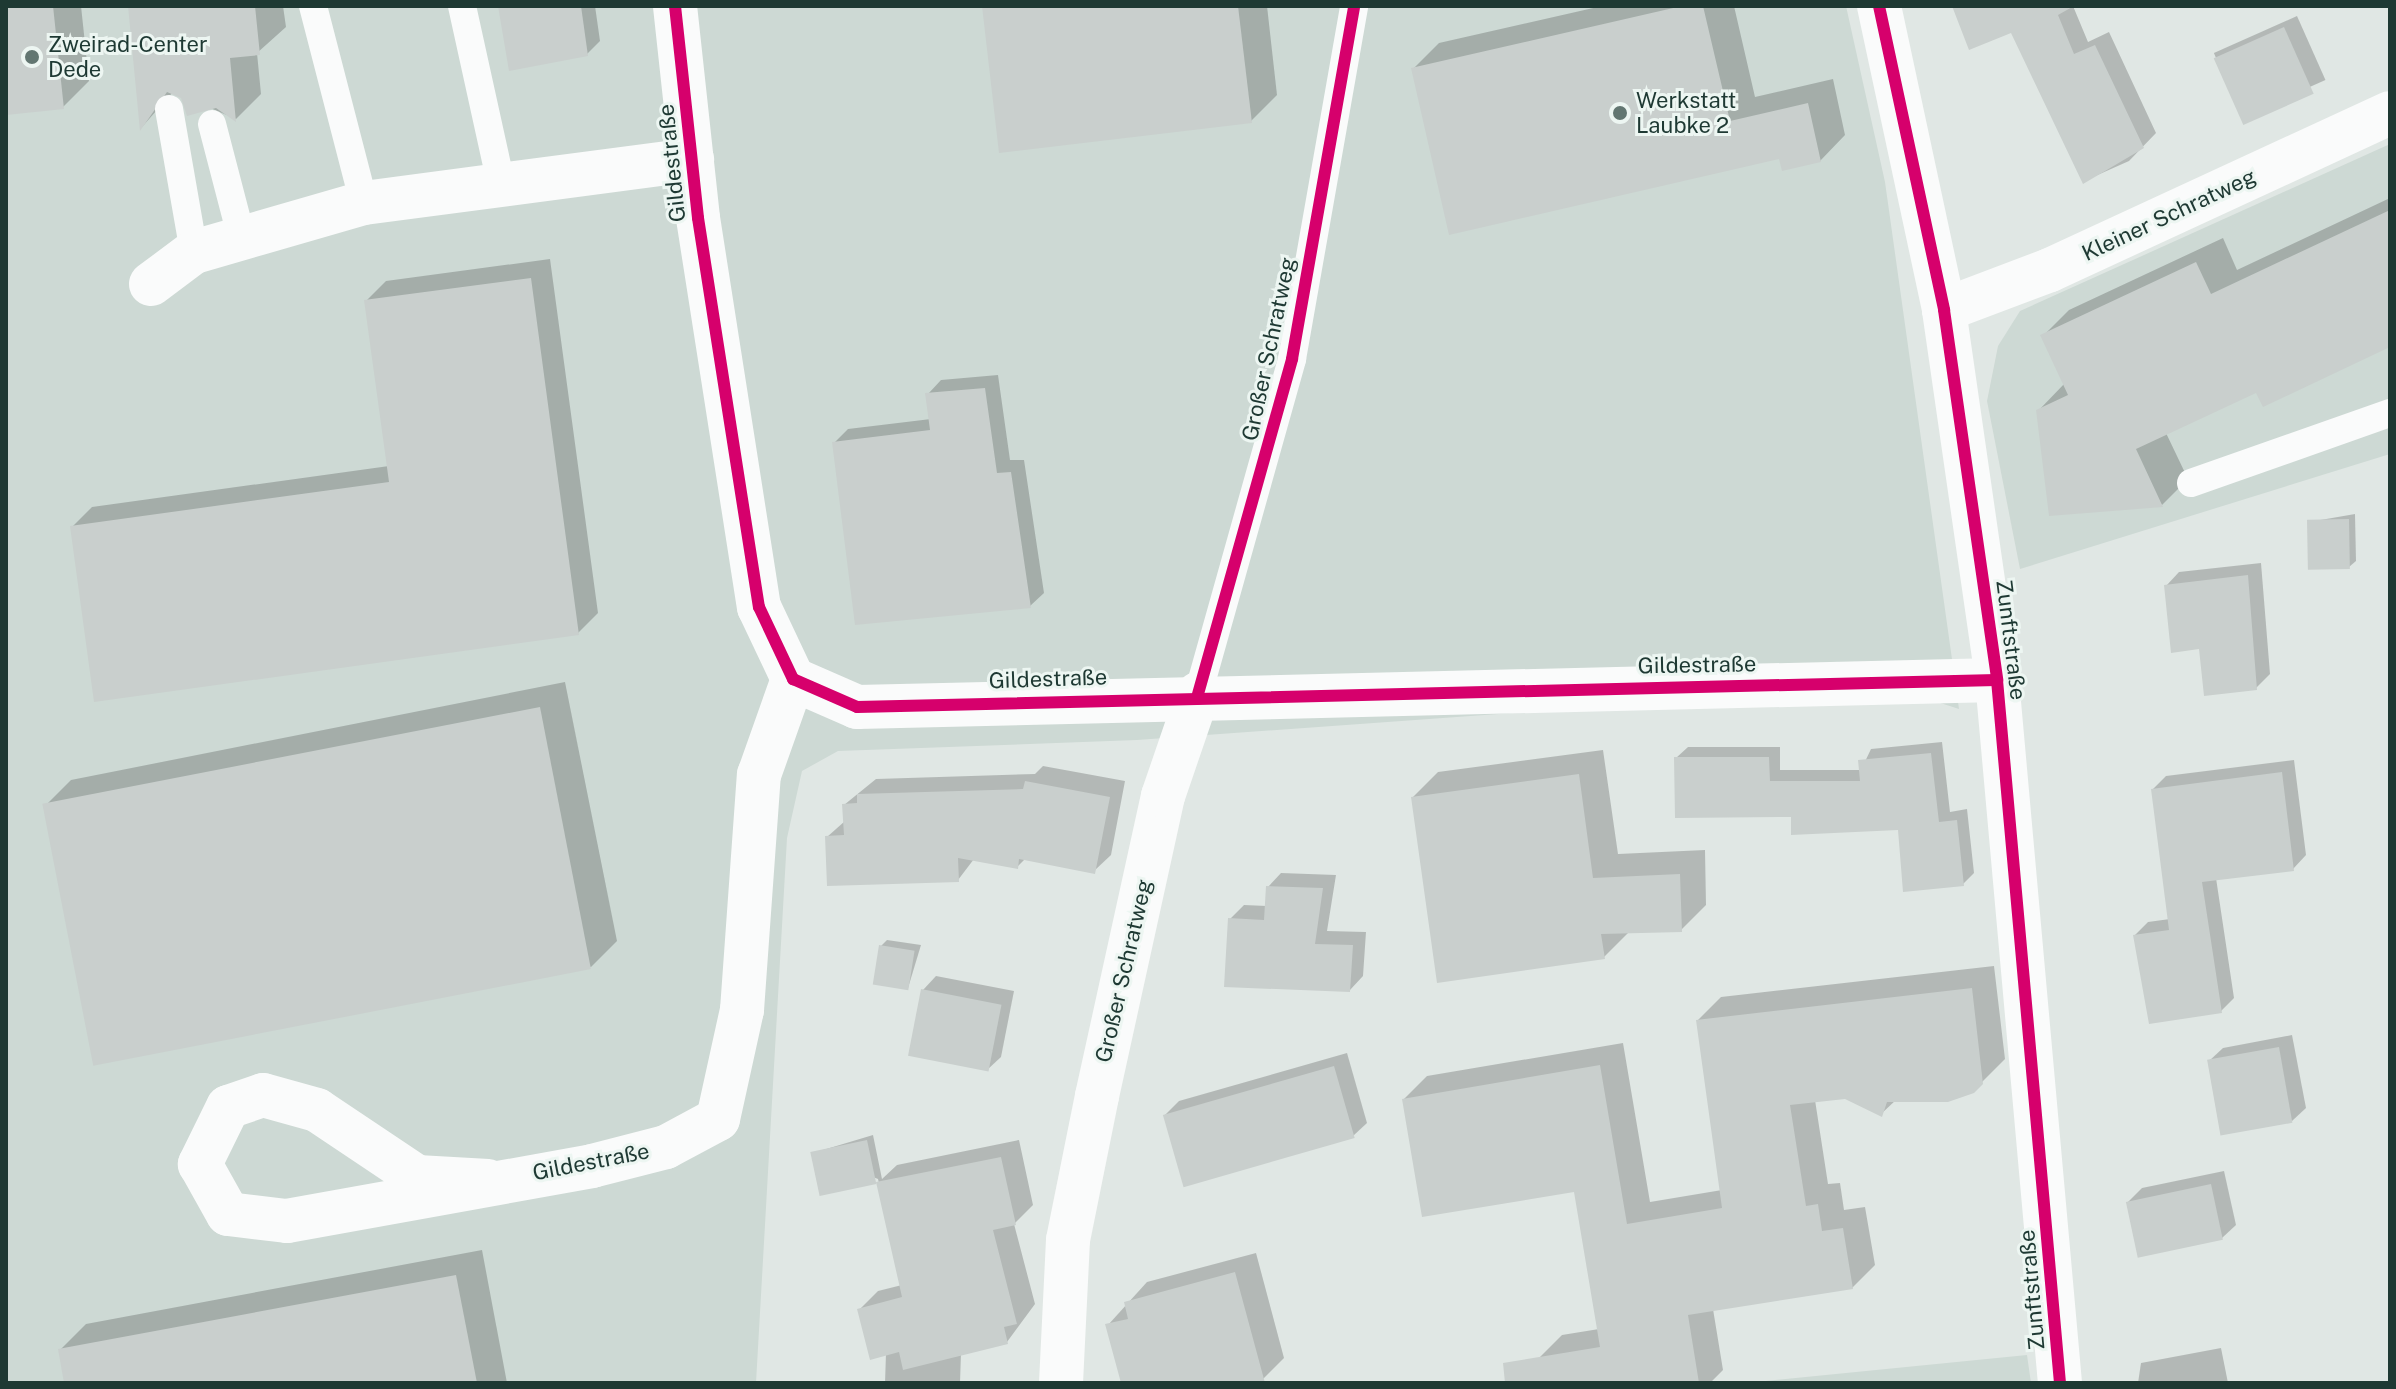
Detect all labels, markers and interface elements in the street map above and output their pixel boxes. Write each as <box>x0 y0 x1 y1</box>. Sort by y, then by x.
place label: Zweirad-Center Dede <box>48 31 208 82</box>
marker: Zweirad-Center Dede <box>23 48 41 66</box>
place label: Werkstatt Laubke 2 <box>1636 87 1736 138</box>
street label: Gildestraße <box>653 103 691 223</box>
marker: Werkstatt Laubke 2 <box>1611 104 1629 122</box>
street label: Kleiner Schratweg <box>2078 163 2260 267</box>
street label: Großer Schratweg <box>1237 255 1301 443</box>
street label: Zunftstraße <box>1991 578 2031 702</box>
street label: Gildestraße <box>1637 651 1757 679</box>
street label: Gildestraße <box>988 664 1108 694</box>
street label: Großer Schratweg <box>1090 877 1158 1065</box>
street label: Gildestraße <box>530 1138 652 1186</box>
street label: Zunftstraße <box>2014 1229 2050 1351</box>

